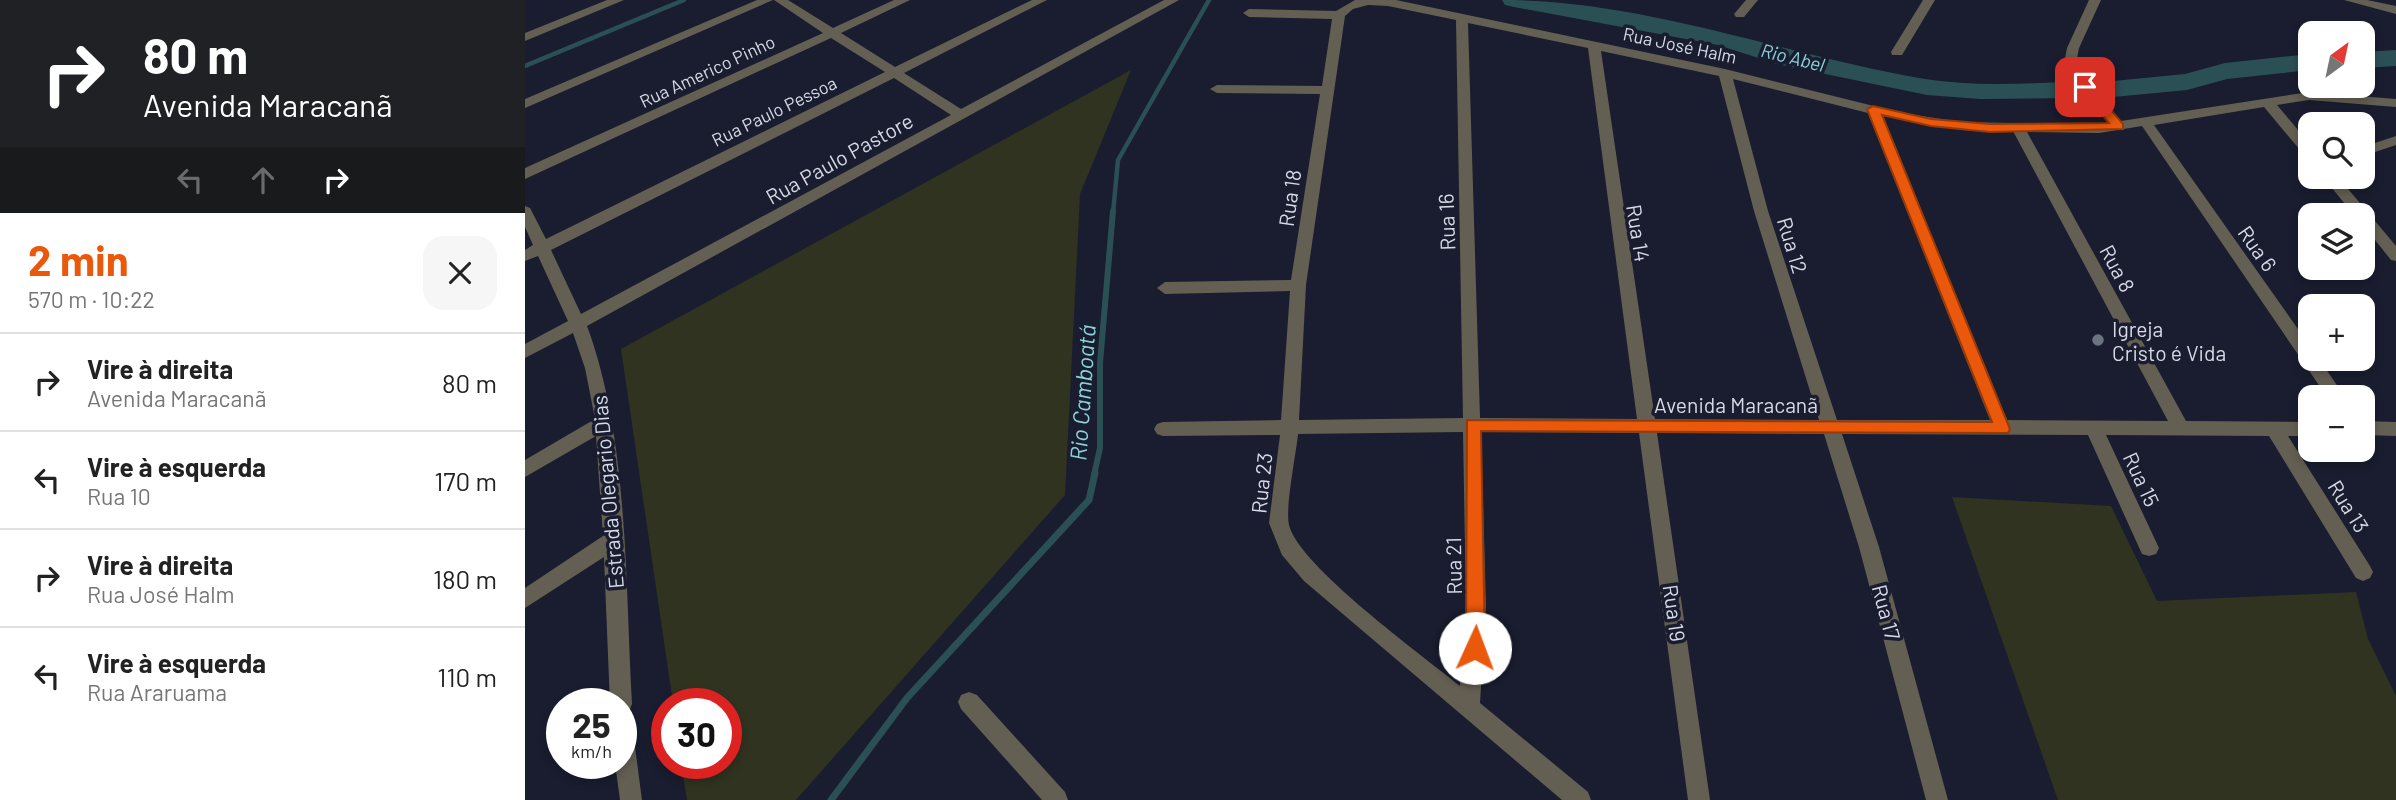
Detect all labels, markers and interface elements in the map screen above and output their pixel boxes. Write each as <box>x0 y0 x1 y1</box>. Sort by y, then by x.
north arrow <box>2298 21 2375 98</box>
map controls <box>2298 21 2375 462</box>
street label: Rua José Halm <box>1621 22 1739 68</box>
text: 80 m <box>143 25 248 84</box>
icon: right <box>28 28 119 119</box>
street label: Rua Americo Pinho <box>636 30 778 112</box>
water label: Rio Abel <box>1759 38 1828 76</box>
pin <box>2055 57 2115 117</box>
icon: arrive <box>2066 68 2104 106</box>
street label: Rua Paulo Pessoa <box>708 71 840 151</box>
text: Avenida Maracanã <box>143 85 393 123</box>
street label: Rua Paulo Pastore <box>761 107 917 209</box>
button: search <box>2298 112 2375 189</box>
icon: left <box>171 161 209 199</box>
icon: ahead <box>244 161 282 199</box>
icon: right <box>317 161 355 199</box>
street label: Rua 18 <box>1273 168 1305 228</box>
street label: Rua 16 <box>1433 193 1459 251</box>
street label: Rua 14 <box>1622 202 1656 264</box>
button: layers <box>2298 203 2375 280</box>
street label: Rua 12 <box>1773 214 1813 276</box>
street label: Rua 6 <box>2233 220 2283 276</box>
text: 2 min <box>28 234 129 284</box>
button: close <box>423 236 497 310</box>
street label: Rua 8 <box>2095 240 2141 296</box>
text: 570 m · 10:22 <box>28 285 155 313</box>
button: + <box>2298 294 2375 371</box>
place label: Igreja Cristo é Vida <box>2112 316 2226 365</box>
water label: Rio Camboatá <box>1063 324 1101 462</box>
marker: Igreja Cristo é Vida <box>2090 332 2106 348</box>
text: Vire à direita <box>87 353 233 384</box>
icon: right <box>28 363 66 401</box>
text: 80 m <box>442 367 497 398</box>
text: Avenida Maracanã <box>87 384 266 412</box>
button: − <box>2298 385 2375 462</box>
street label: Avenida Maracanã <box>1654 392 1818 417</box>
street label: Estrada Olegario Dias <box>586 394 628 590</box>
street label: Rua 15 <box>2119 448 2165 510</box>
text: Vire à esquerda <box>87 451 266 482</box>
street label: Rua 23 <box>1245 451 1277 515</box>
icon: left <box>28 461 66 499</box>
text: 170 m <box>434 465 497 496</box>
street label: Rua 13 <box>2323 475 2375 537</box>
text: Rua 10 <box>87 482 151 510</box>
street label: Rua 21 <box>1440 537 1466 595</box>
text: Vire à direita <box>87 549 233 580</box>
icon: right <box>28 559 66 597</box>
text: 180 m <box>433 563 497 594</box>
text: Rua José Halm <box>87 580 235 608</box>
street label: Rua 17 <box>1868 582 1906 642</box>
street label: Rua 19 <box>1659 583 1691 643</box>
position arrow <box>1438 611 1512 685</box>
text: Vire à esquerda <box>87 647 266 678</box>
icon: left <box>28 657 66 695</box>
text: 110 m <box>437 661 497 692</box>
text: Rua Araruama <box>87 678 227 706</box>
speed limit sign: 30 <box>651 688 742 779</box>
text: 25 <box>572 703 611 745</box>
text: km/h <box>571 740 612 762</box>

